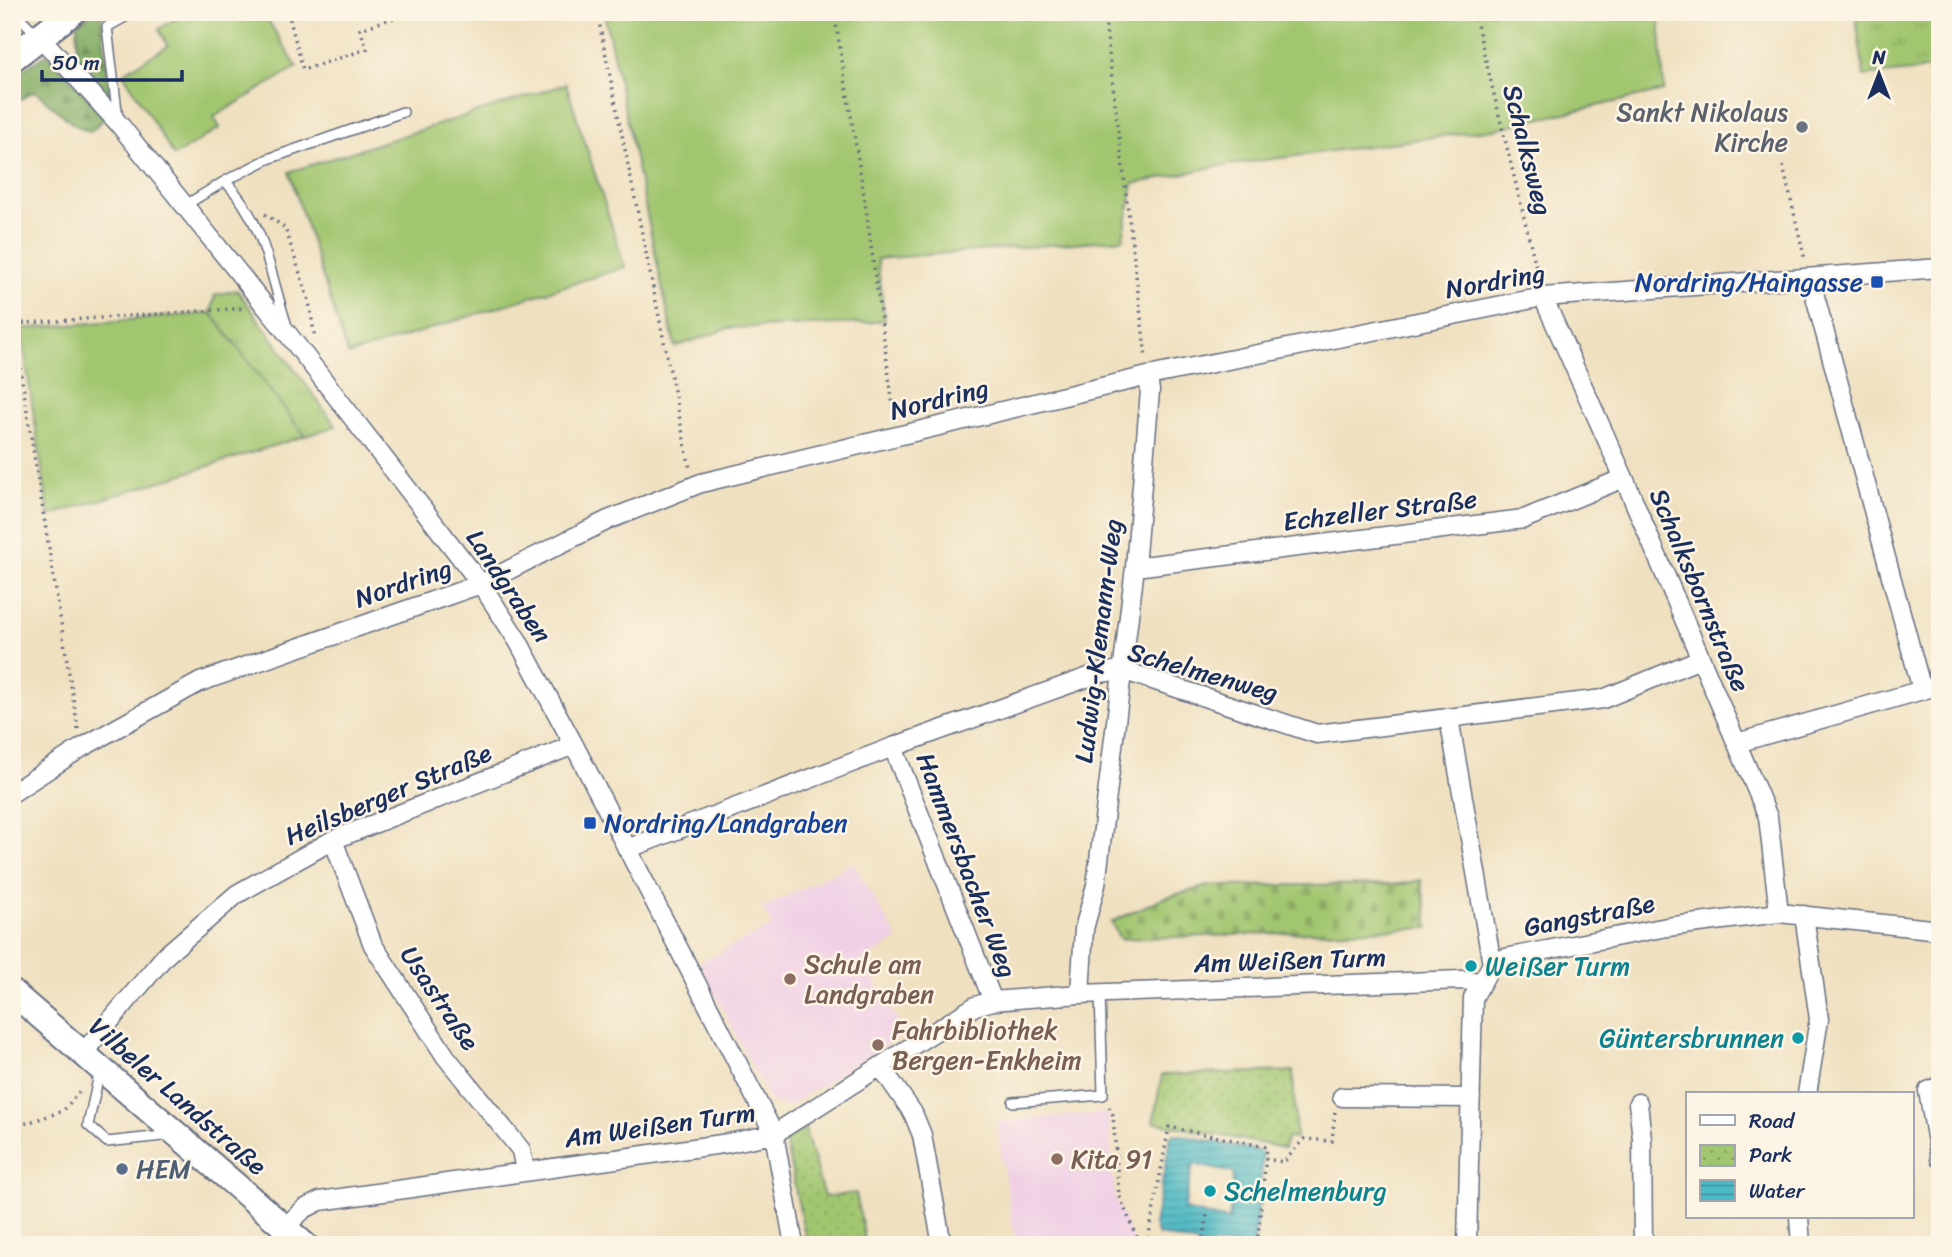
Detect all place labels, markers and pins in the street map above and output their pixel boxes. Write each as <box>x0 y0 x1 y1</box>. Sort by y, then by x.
place label: Sankt Nikolaus Kirche <box>1616 89 1788 165</box>
marker: Sankt Nikolaus Kirche <box>1794 119 1810 135</box>
place label: Nordring/Haingasse <box>1635 259 1863 305</box>
marker: Nordring/Haingasse <box>1869 274 1885 290</box>
place label: Nordring/Landgraben <box>604 800 848 846</box>
marker: Nordring/Landgraben <box>582 815 598 831</box>
place label: Schule am Landgraben <box>804 941 934 1017</box>
place label: Weißer Turm <box>1485 943 1630 989</box>
marker: Weißer Turm <box>1463 958 1479 974</box>
marker: Schule am Landgraben <box>782 971 798 987</box>
place label: Fahrbibliothek Bergen-Enkheim <box>892 1007 1082 1083</box>
place label: Güntersbrunnen <box>1599 1015 1784 1061</box>
marker: Güntersbrunnen <box>1790 1030 1806 1046</box>
marker: Fahrbibliothek Bergen-Enkheim <box>870 1037 886 1053</box>
place label: Kita 91 <box>1071 1136 1152 1182</box>
place label: HEM <box>136 1146 191 1192</box>
marker: Kita 91 <box>1049 1151 1065 1167</box>
marker: HEM <box>114 1161 130 1177</box>
place label: Schelmenburg <box>1224 1168 1387 1214</box>
marker: Schelmenburg <box>1202 1183 1218 1199</box>

